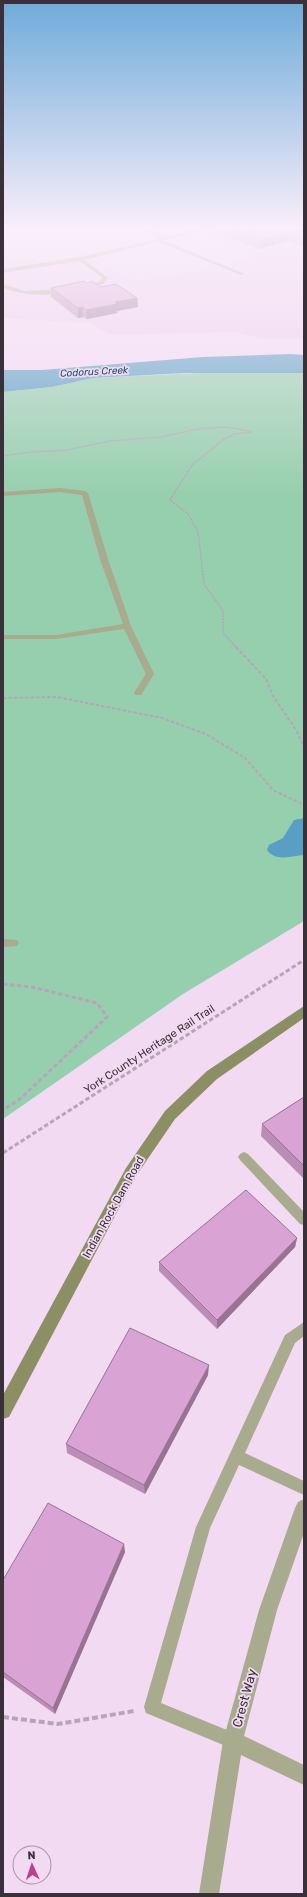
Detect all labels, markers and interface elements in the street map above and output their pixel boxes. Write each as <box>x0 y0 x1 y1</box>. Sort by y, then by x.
water label: Codorus Creek <box>60 364 129 380</box>
street label: York County Heritage Rail Trail <box>81 1002 217 1097</box>
street label: Indian Rock Dam Road <box>80 1154 147 1260</box>
street label: Crest Way <box>230 1667 259 1729</box>
north arrow <box>12 1845 52 1885</box>
text: N <box>27 1849 36 1862</box>

